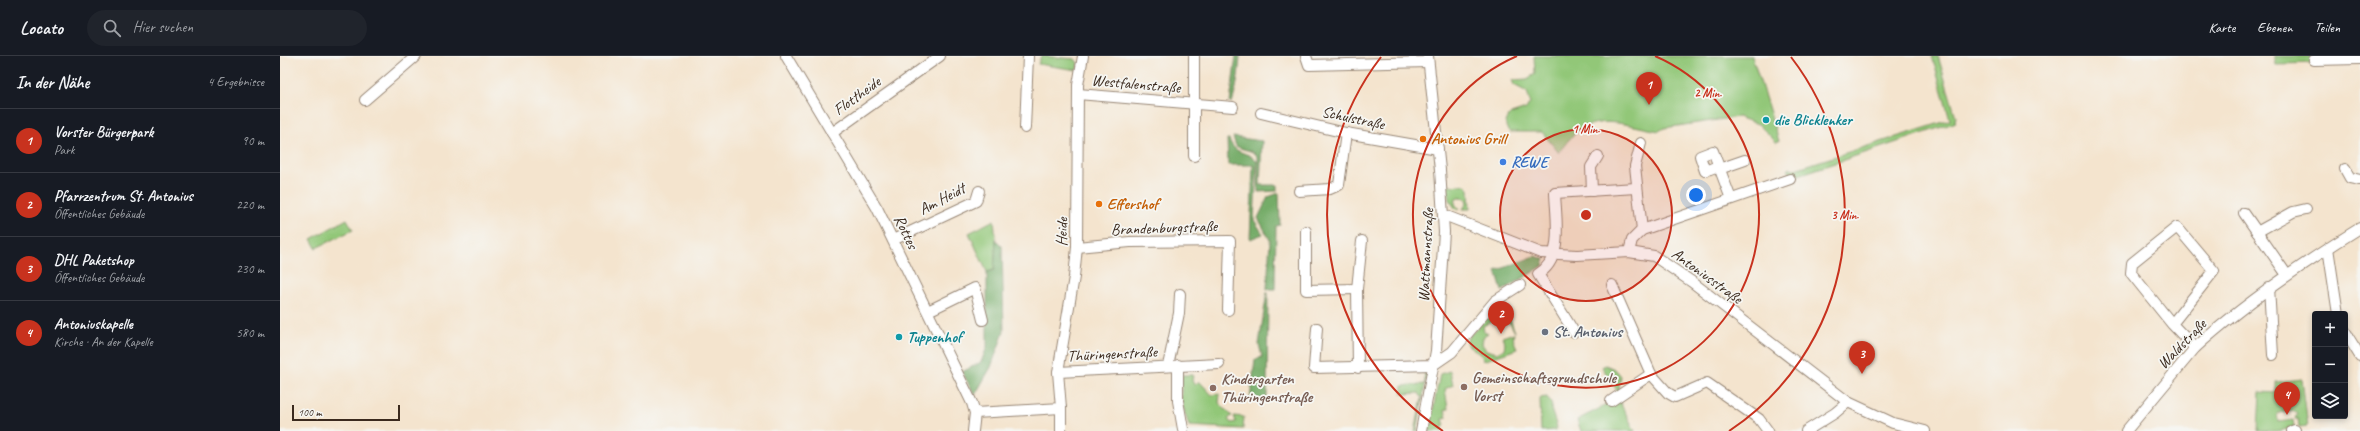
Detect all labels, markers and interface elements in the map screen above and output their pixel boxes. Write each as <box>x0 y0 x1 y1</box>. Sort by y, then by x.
search box <box>87 10 367 46</box>
text: Locato <box>20 16 63 40</box>
icon: search <box>101 17 123 39</box>
text: Hier suchen <box>133 18 193 37</box>
text: Karte <box>2208 19 2235 36</box>
text: Ebenen <box>2257 19 2292 36</box>
text: Teilen <box>2314 19 2340 36</box>
street label: Westfalenstraße <box>1091 70 1183 98</box>
street label: Flottheide <box>829 71 886 120</box>
text: In der Nähe <box>16 72 89 93</box>
pin: 1 <box>1636 72 1662 105</box>
text: 4 Ergebnisse <box>208 74 264 90</box>
text: 2 Min. <box>1694 85 1722 101</box>
street label: Schulstraße <box>1320 102 1388 135</box>
place label: die Blicklenker <box>1774 110 1854 130</box>
marker: die Blicklenker <box>1761 115 1771 125</box>
text: 1 Min. <box>1572 121 1600 137</box>
text: Vorster Bürgerpark <box>54 123 153 142</box>
place label: Antonius Grill <box>1431 129 1509 149</box>
text: 1 <box>26 133 32 149</box>
text: 90 m <box>242 133 264 149</box>
marker: Antonius Grill <box>1418 134 1428 144</box>
text: Park <box>54 142 75 158</box>
place label: REWE <box>1511 152 1551 172</box>
marker: REWE <box>1498 157 1508 167</box>
street label: Am Heidt <box>915 177 971 219</box>
your location <box>1686 185 1706 205</box>
text: Pfarrzentrum St. Antonius <box>54 187 193 206</box>
place label: Effershof <box>1107 194 1162 214</box>
text: 2 <box>26 197 32 213</box>
text: 220 m <box>236 197 264 213</box>
marker: Effershof <box>1094 199 1104 209</box>
text: Öffentliches Gebäude <box>54 206 144 222</box>
street label: Wattmannstraße <box>1414 206 1439 302</box>
text: 3 Min. <box>1831 207 1859 223</box>
centre of rings <box>1579 208 1593 222</box>
street label: Rottes <box>889 212 923 254</box>
street label: Heide <box>1052 216 1073 247</box>
street label: Brandenburgstraße <box>1111 216 1219 240</box>
street label: Antoniusstraße <box>1668 244 1748 309</box>
text: DHL Paketshop <box>54 251 134 270</box>
text: 3 <box>26 261 32 277</box>
text: 230 m <box>236 261 264 277</box>
text: Öffentliches Gebäude <box>54 270 144 286</box>
pin: 2 <box>1488 301 1514 334</box>
map controls <box>2312 311 2348 419</box>
button: + <box>2312 311 2348 347</box>
street label: Waldstraße <box>2153 313 2212 373</box>
text: Antoniuskapelle <box>54 315 133 334</box>
place label: St. Antonius <box>1553 322 1623 342</box>
text: 4 <box>26 325 32 341</box>
text: 580 m <box>236 325 264 341</box>
place label: Tuppenhof <box>907 327 966 347</box>
marker: St. Antonius <box>1540 327 1550 337</box>
marker: Tuppenhof <box>894 332 904 342</box>
text: Kirche · An der Kapelle <box>54 334 153 350</box>
pin: 3 <box>1849 341 1875 374</box>
street label: Thüringenstraße <box>1067 342 1159 366</box>
button: − <box>2312 347 2348 383</box>
place label: Gemeinschaftsgrundschule Vorst <box>1472 368 1617 406</box>
place label: Kindergarten Thüringenstraße <box>1221 369 1314 407</box>
marker: Gemeinschaftsgrundschule Vorst <box>1459 382 1469 392</box>
pin: 4 <box>2274 382 2300 415</box>
marker: Kindergarten Thüringenstraße <box>1208 383 1218 393</box>
button: layers <box>2312 383 2348 419</box>
scale bar <box>292 403 400 422</box>
text: 100 m <box>298 405 322 419</box>

